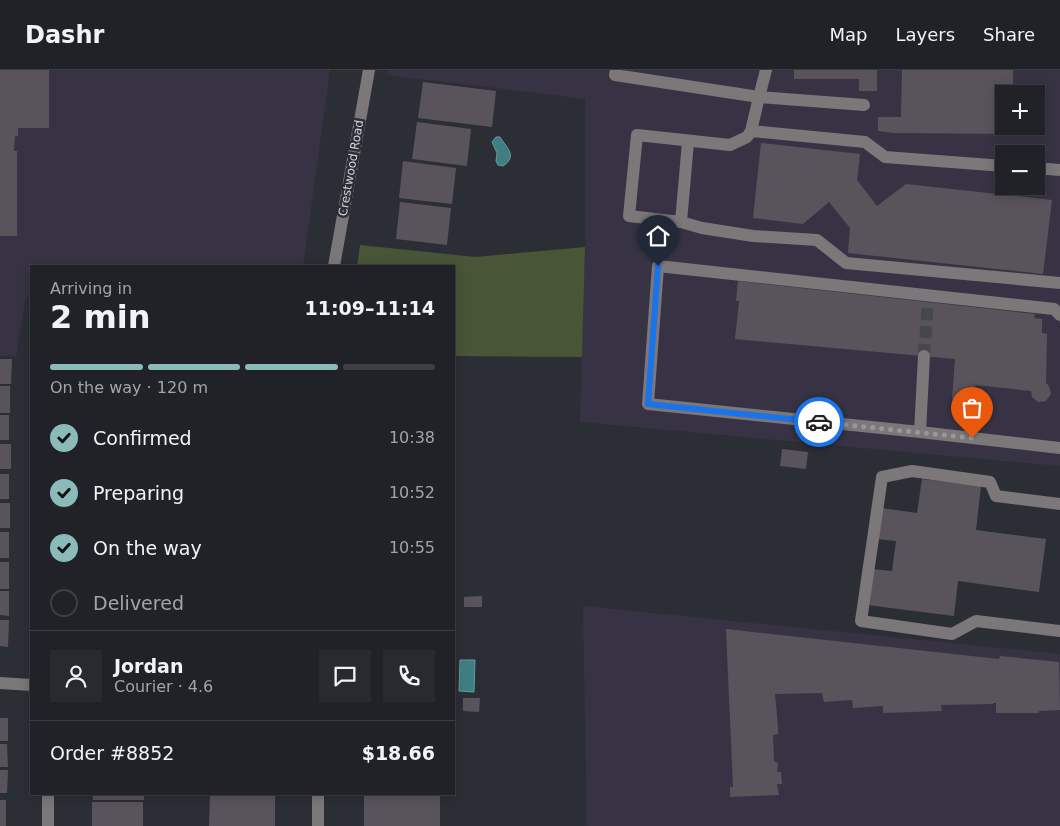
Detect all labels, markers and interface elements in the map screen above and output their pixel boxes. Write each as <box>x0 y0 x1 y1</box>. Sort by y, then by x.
text: Dashr <box>25 21 104 49</box>
text: Map <box>829 24 867 45</box>
text: Layers <box>895 24 955 45</box>
text: Share <box>983 24 1035 45</box>
map controls <box>995 85 1045 195</box>
button: + <box>995 85 1045 135</box>
street label: Crestwood Road <box>336 119 366 217</box>
button: − <box>995 145 1045 195</box>
pin <box>637 215 679 266</box>
icon: home <box>644 222 672 250</box>
text: Arriving in <box>50 279 132 298</box>
text: 11:09–11:14 <box>305 297 435 319</box>
text: 2 min <box>50 298 151 336</box>
text: On the way · 120 m <box>50 378 208 397</box>
pin <box>951 387 993 438</box>
icon: bag <box>958 394 986 422</box>
courier <box>794 397 844 447</box>
icon: car <box>805 408 833 436</box>
icon: check <box>50 424 78 452</box>
text: Confirmed <box>93 427 192 449</box>
text: 10:38 <box>389 428 435 447</box>
icon: check <box>50 479 78 507</box>
text: Preparing <box>93 482 184 504</box>
text: 10:52 <box>389 483 435 502</box>
icon: check <box>50 534 78 562</box>
text: On the way <box>93 537 202 559</box>
text: 10:55 <box>389 538 435 557</box>
text: Delivered <box>93 592 184 614</box>
button: person <box>50 650 102 702</box>
button: chat <box>319 650 371 702</box>
button: phone <box>383 650 435 702</box>
text: Jordan <box>114 655 183 677</box>
text: Courier · 4.6 <box>114 677 213 696</box>
text: Order #8852 <box>50 742 174 764</box>
text: $18.66 <box>362 742 435 764</box>

